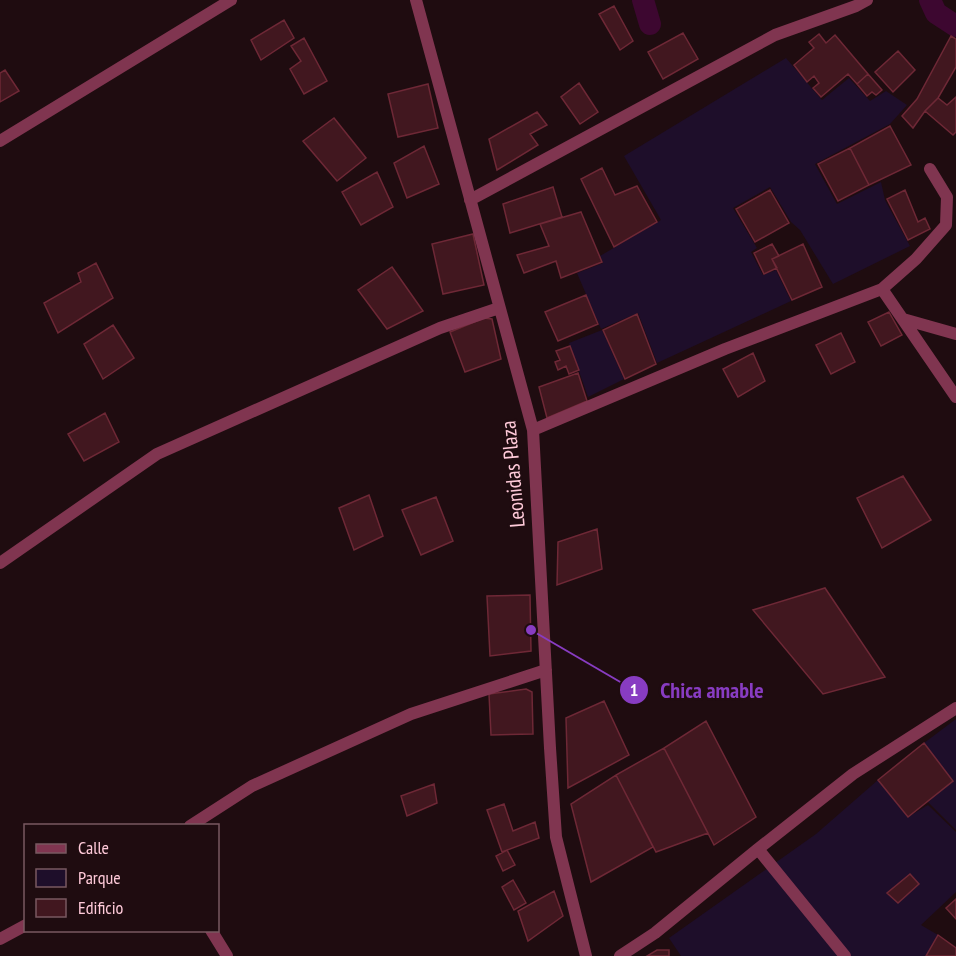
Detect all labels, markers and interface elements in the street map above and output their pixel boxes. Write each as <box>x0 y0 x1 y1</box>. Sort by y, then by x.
street label: Leonidas Plaza <box>494 420 531 528</box>
callout: Chica amable <box>619 670 776 710</box>
text: Chica amable <box>660 676 764 704</box>
text: 1 <box>630 678 638 701</box>
legend <box>24 824 219 932</box>
text: Calle <box>78 836 109 859</box>
text: Parque <box>78 866 121 889</box>
text: Edificio <box>78 896 124 919</box>

